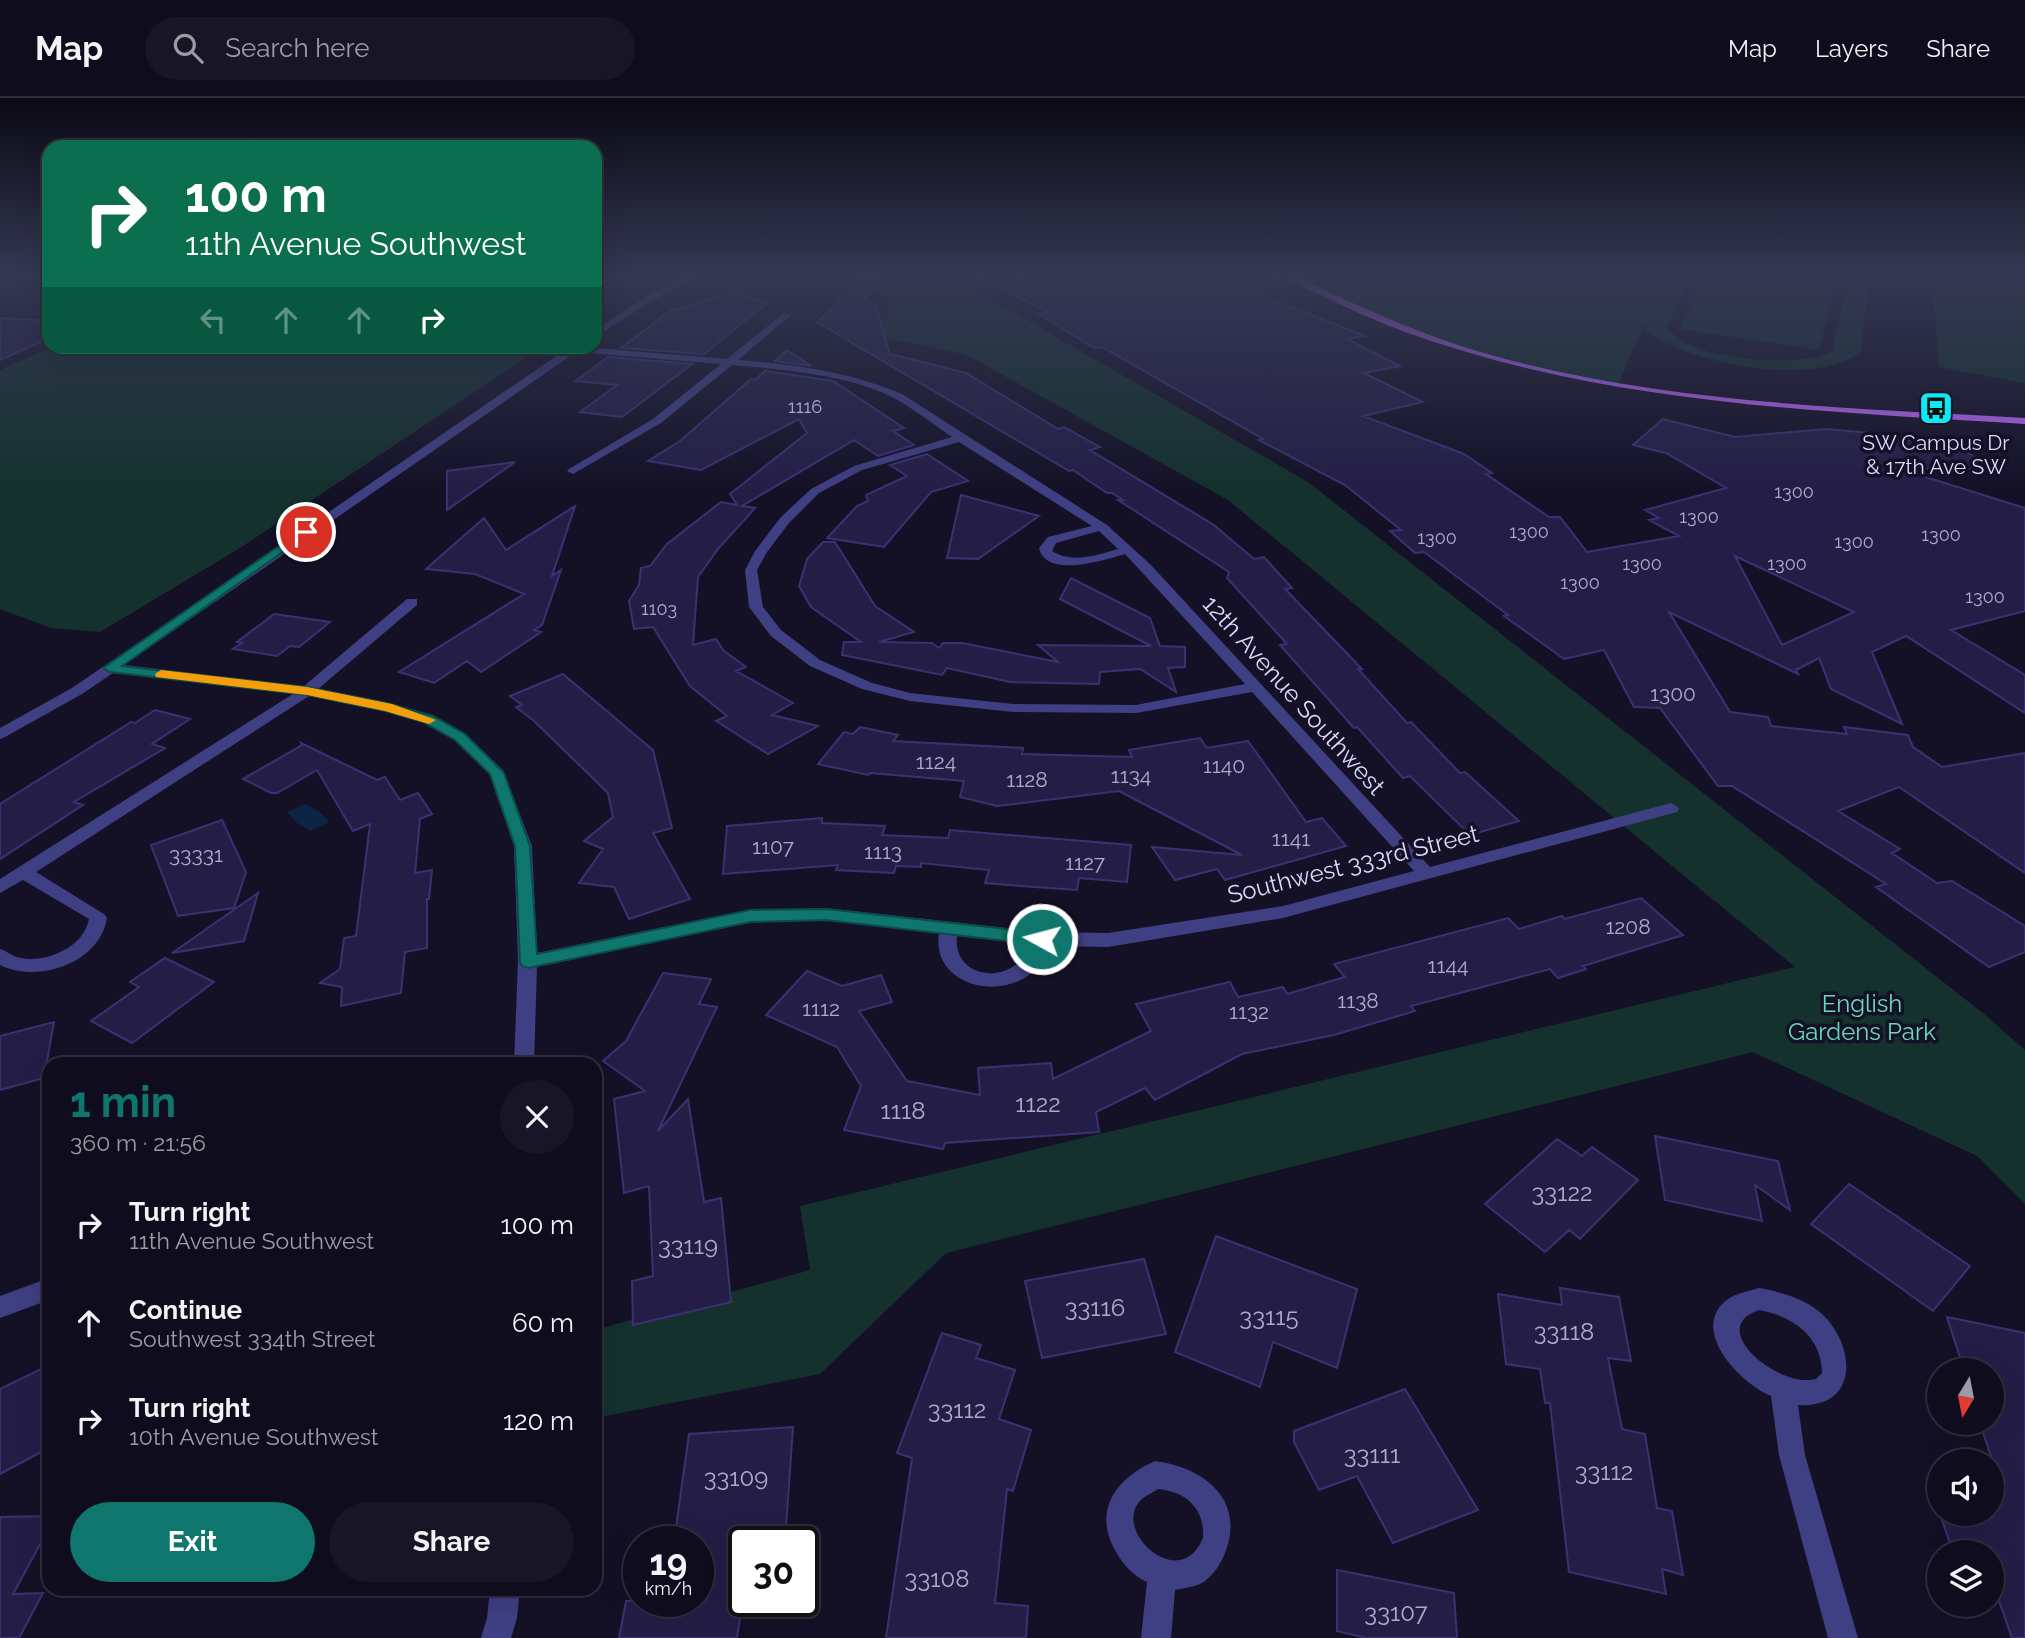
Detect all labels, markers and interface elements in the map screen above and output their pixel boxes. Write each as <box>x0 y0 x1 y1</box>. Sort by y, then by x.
search box <box>145 17 635 80</box>
text: Map <box>35 29 103 68</box>
icon: search <box>169 29 207 67</box>
text: Search here <box>225 33 370 63</box>
text: Map <box>1728 34 1777 63</box>
text: Layers <box>1815 34 1888 63</box>
text: Share <box>1926 34 1990 63</box>
text: 100 m <box>185 166 327 223</box>
icon: right <box>70 168 161 259</box>
text: 11th Avenue Southwest <box>185 225 526 262</box>
icon: left <box>194 301 232 339</box>
icon: ahead <box>267 301 305 339</box>
icon: ahead <box>340 301 378 339</box>
icon: right <box>413 301 451 339</box>
bus stop icon: SW Campus Dr & 17th Ave SW <box>1917 389 1955 427</box>
house number: 1116 <box>788 396 822 417</box>
place label: SW Campus Dr & 17th Ave SW <box>1862 430 2010 479</box>
house number: 1300 <box>1774 481 1814 502</box>
pin <box>276 502 336 562</box>
house number: 1300 <box>1679 506 1719 527</box>
icon: arrive <box>287 513 325 551</box>
house number: 1300 <box>1509 521 1549 542</box>
house number: 1300 <box>1921 524 1961 545</box>
house number: 1300 <box>1417 527 1457 548</box>
house number: 1300 <box>1834 531 1874 552</box>
house number: 1300 <box>1622 553 1662 574</box>
house number: 1300 <box>1767 553 1807 574</box>
house number: 1300 <box>1560 572 1600 593</box>
house number: 1300 <box>1965 586 2005 607</box>
street label: 12th Avenue Southwest <box>1197 589 1391 801</box>
house number: 1103 <box>641 598 677 619</box>
house number: 1300 <box>1650 681 1696 706</box>
house number: 1124 <box>916 749 956 774</box>
house number: 1140 <box>1203 753 1245 778</box>
house number: 1134 <box>1111 763 1151 788</box>
house number: 1128 <box>1006 767 1048 792</box>
street label: Southwest 333rd Street <box>1224 819 1482 909</box>
house number: 1141 <box>1272 826 1310 851</box>
house number: 1107 <box>752 834 795 859</box>
house number: 1113 <box>864 839 902 864</box>
house number: 33331 <box>169 842 223 867</box>
house number: 1127 <box>1065 850 1106 875</box>
position arrow <box>1005 902 1079 976</box>
house number: 1208 <box>1605 914 1651 939</box>
house number: 1144 <box>1428 953 1468 978</box>
house number: 1138 <box>1337 988 1379 1013</box>
park label: English Gardens Park <box>1788 989 1936 1046</box>
house number: 1112 <box>802 996 840 1021</box>
house number: 1132 <box>1229 999 1269 1024</box>
text: 1 min <box>70 1078 176 1127</box>
button: close <box>500 1080 574 1154</box>
house number: 1122 <box>1015 1089 1061 1118</box>
house number: 1118 <box>880 1096 926 1125</box>
text: 360 m · 21:56 <box>70 1129 206 1156</box>
house number: 33122 <box>1532 1178 1592 1207</box>
text: Turn right <box>129 1197 250 1227</box>
icon: right <box>70 1206 108 1244</box>
text: 100 m <box>501 1210 574 1240</box>
text: 11th Avenue Southwest <box>129 1227 374 1254</box>
house number: 33119 <box>658 1231 718 1260</box>
house number: 33116 <box>1065 1293 1125 1322</box>
text: Continue <box>129 1295 242 1325</box>
house number: 33115 <box>1239 1302 1299 1331</box>
icon: ahead <box>70 1304 108 1342</box>
text: 60 m <box>512 1308 574 1338</box>
house number: 33118 <box>1534 1317 1594 1346</box>
text: Southwest 334th Street <box>129 1325 375 1352</box>
north arrow <box>1927 1358 2004 1435</box>
map controls <box>1927 1358 2004 1617</box>
text: Turn right <box>129 1393 250 1423</box>
house number: 33112 <box>928 1395 986 1424</box>
icon: right <box>70 1402 108 1440</box>
text: 120 m <box>503 1406 574 1436</box>
text: 10th Avenue Southwest <box>129 1423 379 1450</box>
house number: 33111 <box>1344 1440 1400 1469</box>
button: sound <box>1927 1449 2004 1526</box>
house number: 33112 <box>1575 1457 1633 1486</box>
house number: 33109 <box>704 1463 768 1492</box>
button: Exit <box>70 1502 315 1582</box>
button: Share <box>329 1502 574 1582</box>
speed limit sign: 30 <box>728 1526 819 1617</box>
button: layers <box>1927 1540 2004 1617</box>
text: 19 <box>650 1542 687 1583</box>
house number: 33108 <box>905 1564 969 1593</box>
text: km/h <box>645 1578 692 1599</box>
house number: 33107 <box>1364 1598 1428 1627</box>

